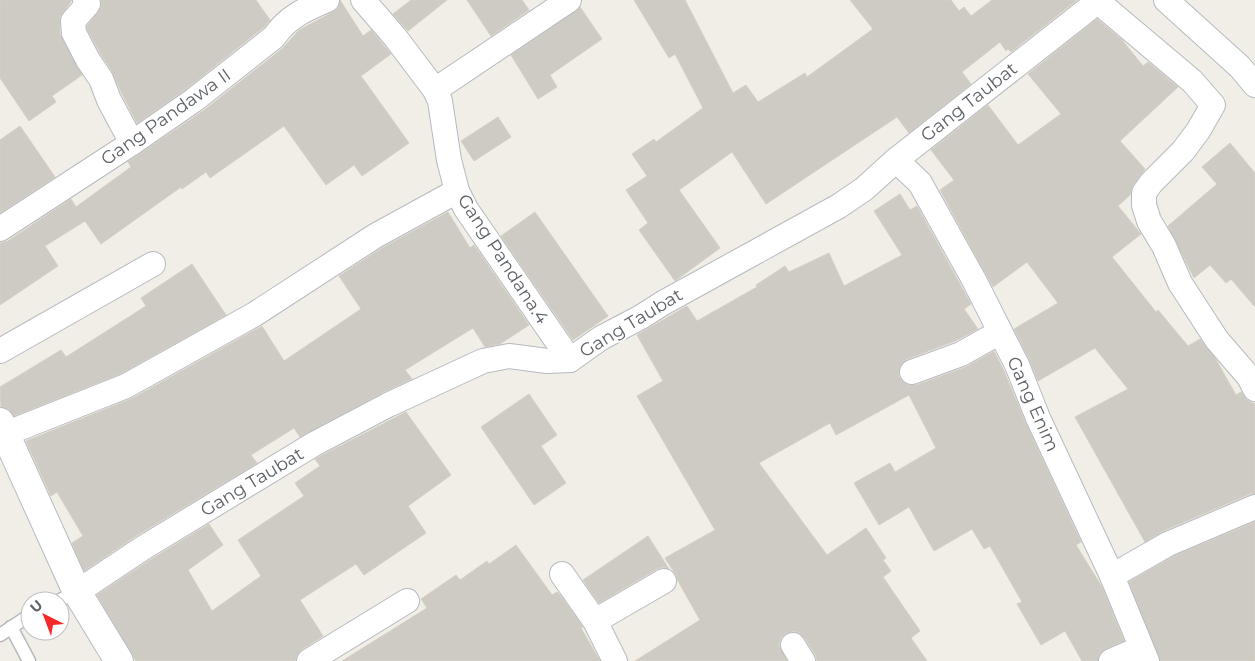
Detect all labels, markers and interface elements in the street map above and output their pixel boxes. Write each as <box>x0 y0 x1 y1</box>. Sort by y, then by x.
street label: Gang Taubat <box>916 58 1022 146</box>
street label: Gang Pandawa II <box>97 64 235 170</box>
street label: Gang Pandana.4 <box>453 190 553 328</box>
street label: Gang Taubat <box>575 284 687 362</box>
street label: Gang Enim <box>1002 353 1064 455</box>
street label: Gang Taubat <box>196 443 308 521</box>
north arrow <box>20 591 70 641</box>
text: U <box>26 596 46 617</box>

